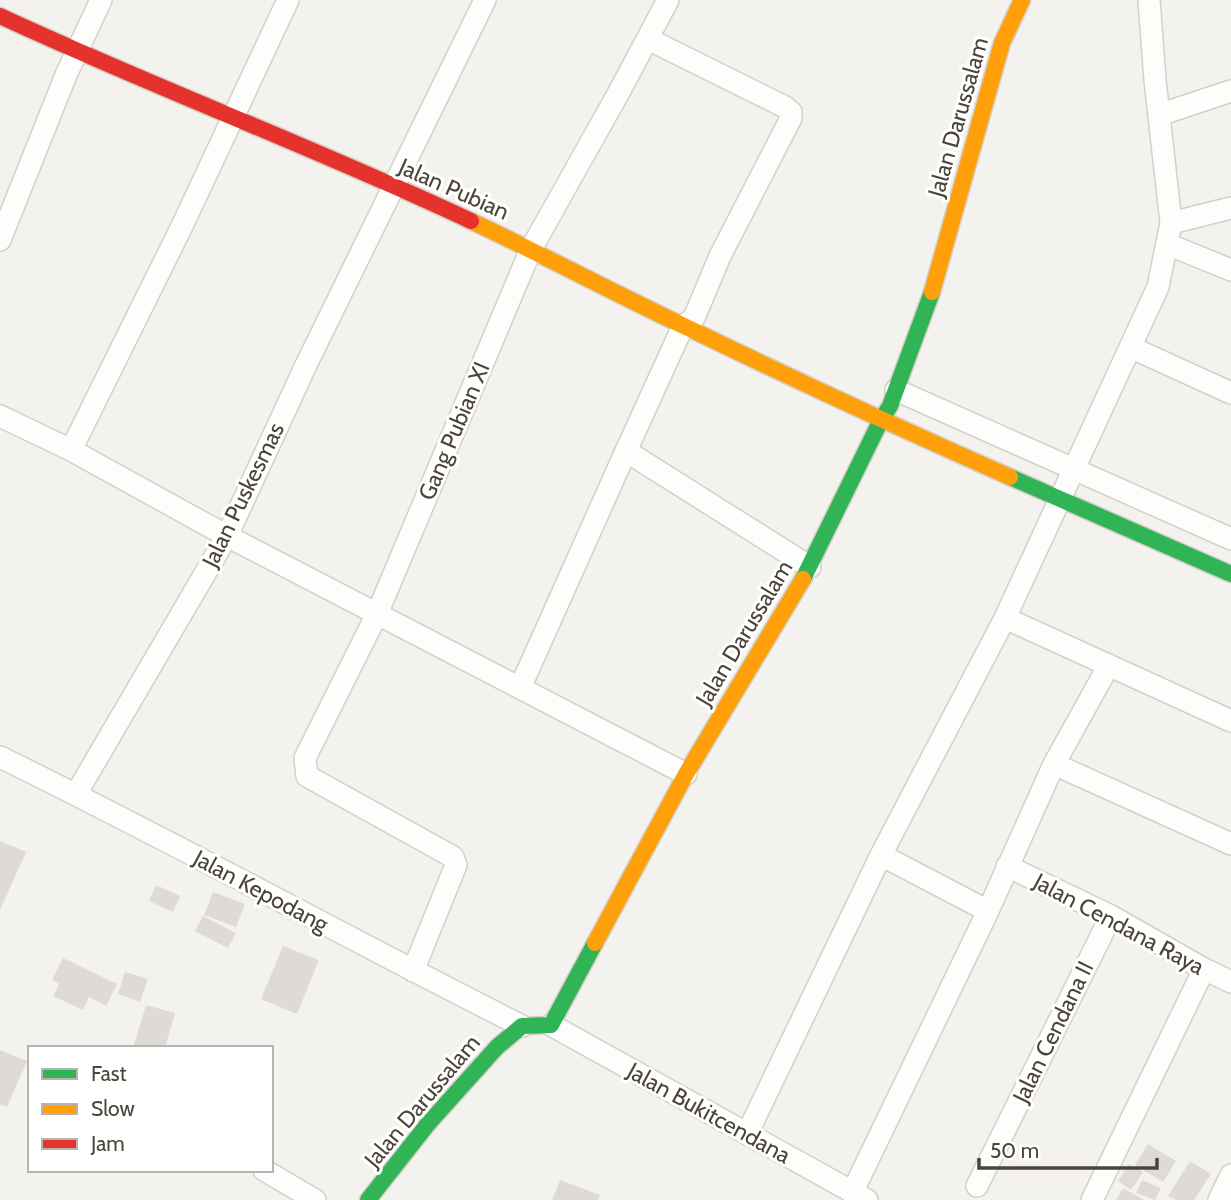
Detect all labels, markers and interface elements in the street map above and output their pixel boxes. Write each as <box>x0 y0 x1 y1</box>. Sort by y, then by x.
street label: Jalan Darussalam <box>922 34 994 201</box>
street label: Jalan Pubian <box>394 152 514 226</box>
street label: Gang Pubian XI <box>412 358 496 504</box>
street label: Jalan Puskesmas <box>195 418 290 573</box>
street label: Jalan Darussalam <box>689 555 798 712</box>
street label: Jalan Kepodang <box>188 843 334 939</box>
street label: Jalan Cendana Raya <box>1028 867 1209 981</box>
street label: Jalan Cendana II <box>1006 957 1099 1108</box>
street label: Jalan Darussalam <box>358 1029 486 1174</box>
legend <box>28 1046 273 1172</box>
street label: Jalan Bukitcendana <box>622 1056 796 1169</box>
text: Fast <box>91 1061 127 1086</box>
text: Slow <box>91 1096 135 1121</box>
scale bar <box>979 1126 1158 1170</box>
text: Jam <box>90 1131 125 1156</box>
text: 50 m <box>990 1138 1039 1163</box>

